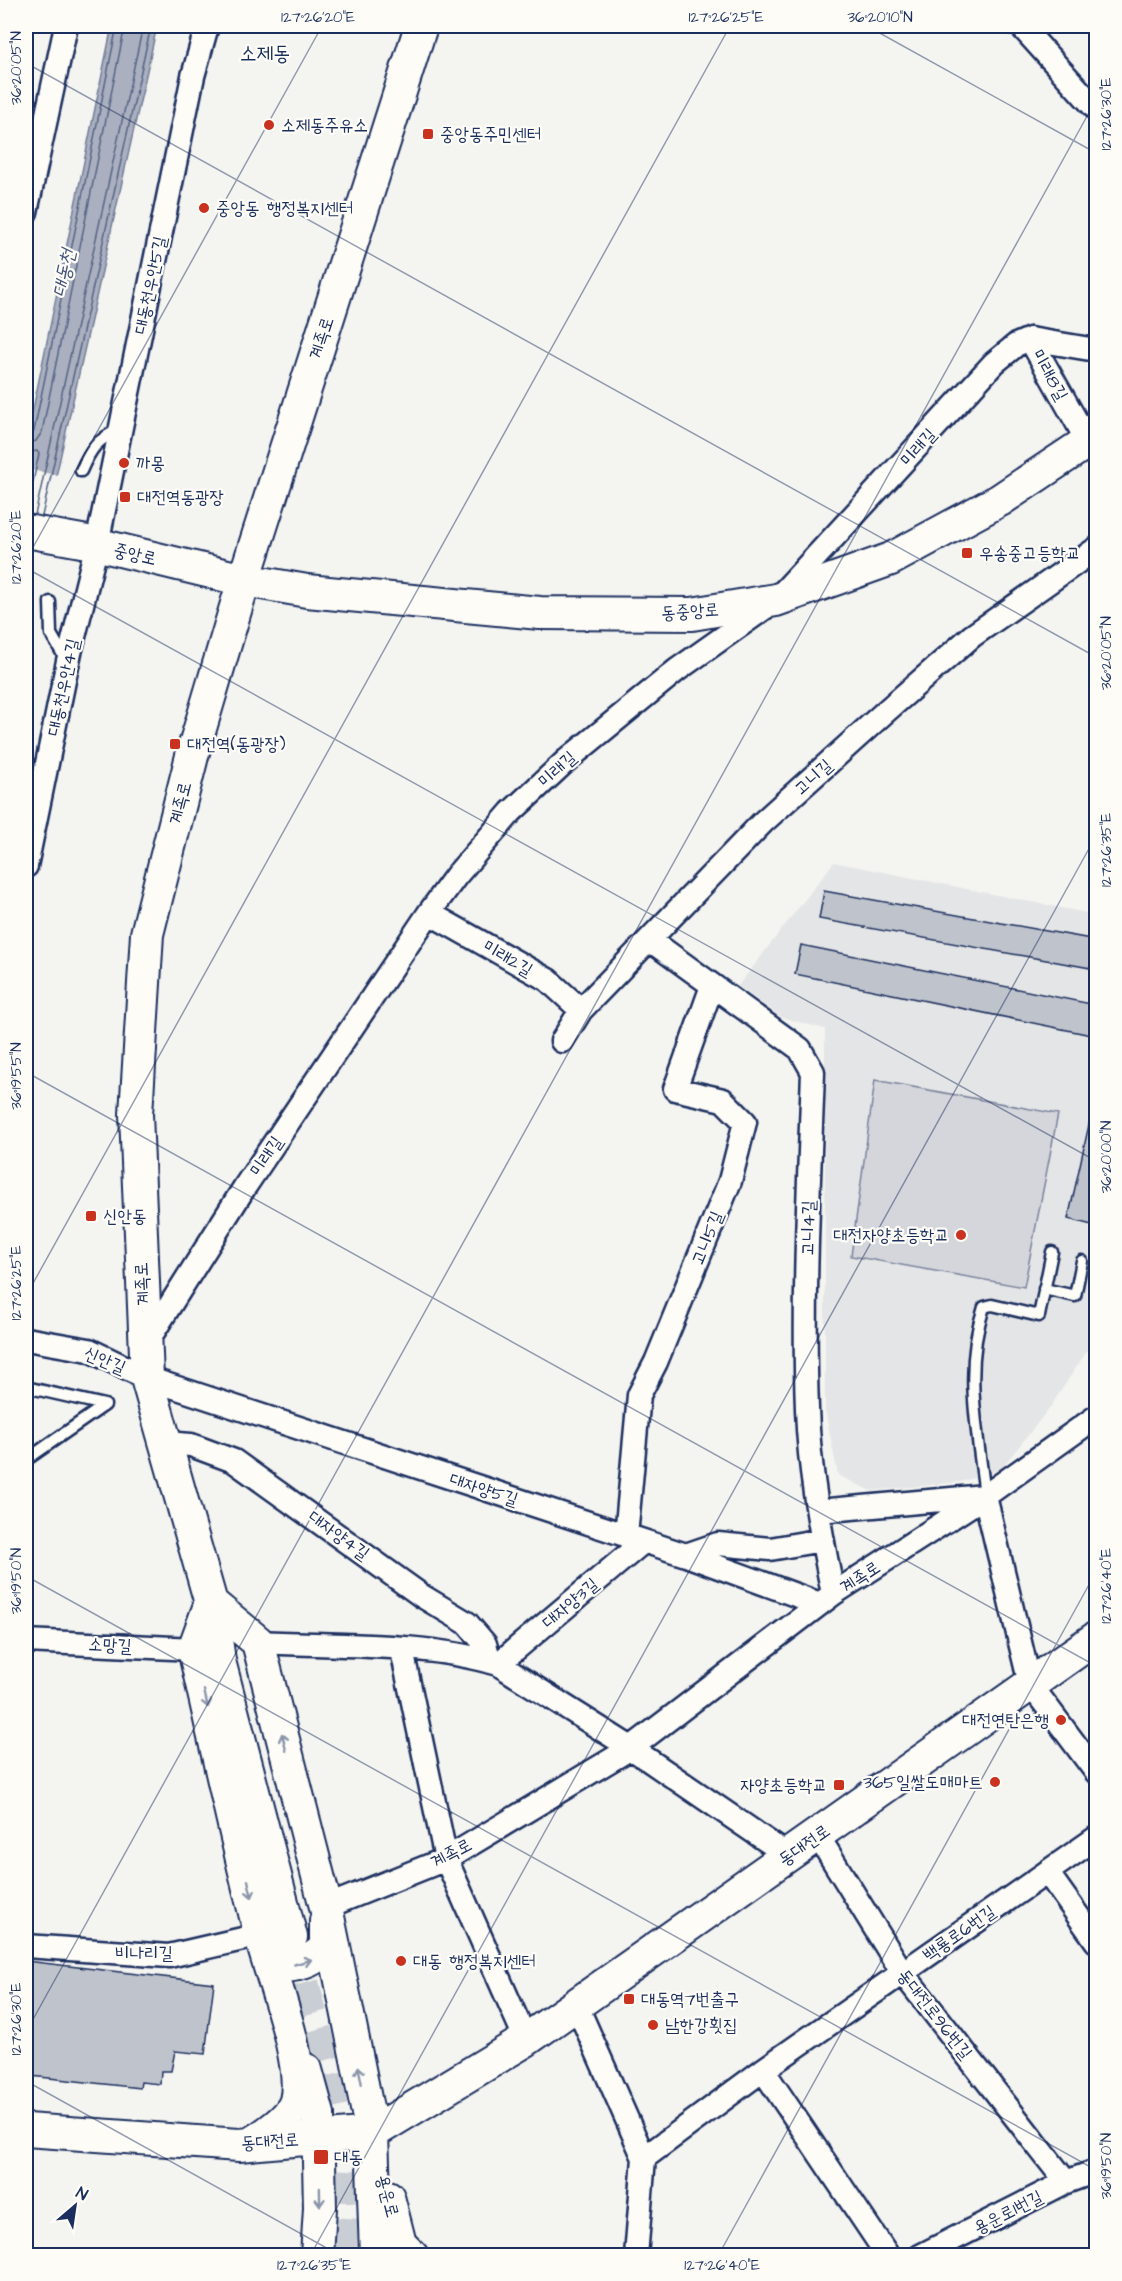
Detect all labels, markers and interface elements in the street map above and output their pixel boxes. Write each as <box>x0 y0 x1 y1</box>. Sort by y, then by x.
text: 127°26'20"E <box>281 7 355 28</box>
text: 127°26'25"E <box>688 7 764 28</box>
text: 36°20'10"N <box>847 7 913 28</box>
text: 36°20'05"N <box>6 31 27 105</box>
district label: 소제동 <box>240 39 290 68</box>
text: 127°26'30"E <box>1096 77 1117 150</box>
place label: 소제동주유소 <box>281 113 368 138</box>
marker: 소제동주유소 <box>262 118 276 132</box>
place label: 중앙동주민센터 <box>440 122 541 147</box>
marker: 중앙동주민센터 <box>421 127 435 141</box>
place label: 중앙동 행정복지센터 <box>216 196 354 221</box>
marker: 중앙동 행정복지센터 <box>197 201 211 215</box>
street label: 대동천우안5길 <box>128 233 173 336</box>
water label: 대동천 <box>45 245 83 300</box>
street label: 계족로 <box>303 314 340 363</box>
street label: 미래8길 <box>1025 345 1074 406</box>
street label: 미래길 <box>895 422 943 472</box>
place label: 까몽 <box>136 451 165 476</box>
marker: 까몽 <box>117 456 131 470</box>
place label: 대전역동광장 <box>137 485 224 510</box>
marker: 대전역동광장 <box>118 490 132 504</box>
text: 127°26'20"E <box>6 510 27 584</box>
street label: 중앙로 <box>111 537 159 572</box>
place label: 우송중고등학교 <box>979 541 1080 566</box>
marker: 우송중고등학교 <box>960 546 974 560</box>
street label: 동중앙로 <box>660 597 720 626</box>
text: 36°20'05"N <box>1096 616 1117 690</box>
street label: 대동천우안4길 <box>41 636 86 738</box>
place label: 대전역(동광장) <box>187 732 286 757</box>
marker: 대전역(동광장) <box>168 737 182 751</box>
street label: 미래길 <box>533 745 582 793</box>
street label: 고니길 <box>789 753 838 801</box>
street label: 계족로 <box>163 779 198 827</box>
text: 127°26'35"E <box>1096 813 1117 887</box>
street label: 미래2길 <box>478 934 538 983</box>
text: 36°19'55"N <box>6 1042 27 1110</box>
text: 36°20'00"N <box>1096 1121 1117 1193</box>
street label: 미래길 <box>244 1131 289 1181</box>
street label: 고니4길 <box>796 1199 821 1256</box>
place label: 신안동 <box>103 1204 146 1229</box>
street label: 고니5길 <box>685 1207 730 1269</box>
marker: 신안동 <box>84 1209 98 1223</box>
place label: 대전자양초등학교 <box>833 1223 949 1248</box>
marker: 대전자양초등학교 <box>954 1228 968 1242</box>
text: 127°26'25"E <box>6 1245 27 1321</box>
street label: 계족로 <box>129 1262 156 1306</box>
street label: 신안길 <box>80 1340 130 1381</box>
street label: 대자양5길 <box>446 1467 522 1512</box>
street label: 대자양4길 <box>303 1505 375 1566</box>
text: 36°19'50"N <box>6 1548 27 1614</box>
text: 127°26'40"E <box>1096 1548 1117 1624</box>
street label: 계족로 <box>835 1555 885 1600</box>
street label: 대자양3길 <box>537 1572 604 1635</box>
street label: 소망길 <box>88 1632 133 1659</box>
one-way arrow <box>200 1689 212 1708</box>
place label: 대전연탄은행 <box>962 1708 1049 1733</box>
marker: 대전연탄은행 <box>1054 1713 1068 1727</box>
one-way arrow <box>277 1733 289 1752</box>
place label: 365일쌀도매마트 <box>863 1770 983 1795</box>
place label: 자양초등학교 <box>740 1773 827 1798</box>
marker: 365일쌀도매마트 <box>988 1775 1002 1789</box>
marker: 자양초등학교 <box>832 1778 846 1792</box>
street label: 동대전로 <box>773 1819 835 1872</box>
street label: 계족로 <box>426 1832 476 1875</box>
one-way arrow <box>244 1879 256 1898</box>
street label: 백룡로6번길 <box>918 1899 1001 1968</box>
street label: 비나리길 <box>115 1941 173 1966</box>
place label: 대동 행정복지센터 <box>413 1949 536 1974</box>
marker: 대동 행정복지센터 <box>394 1954 408 1968</box>
one-way arrow <box>293 1956 312 1967</box>
street label: 동대전로96번길 <box>891 1964 978 2065</box>
text: 127°26'30"E <box>6 1982 27 2055</box>
place label: 대동역7번출구 <box>641 1987 739 2012</box>
marker: 대동역7번출구 <box>622 1992 636 2006</box>
place label: 남한강횟집 <box>665 2013 737 2038</box>
marker: 남한강횟집 <box>646 2018 660 2032</box>
one-way arrow <box>354 2066 365 2086</box>
street label: 동대전로 <box>240 2127 300 2156</box>
text: 36°19'50"N <box>1096 2133 1117 2199</box>
place label: 대동 <box>334 2145 363 2170</box>
marker: 대동 <box>312 2148 330 2166</box>
street label: 용운로 <box>370 2172 405 2220</box>
north arrow <box>45 2176 105 2236</box>
text: N <box>72 2182 92 2206</box>
street label: 용운로1번길 <box>969 2184 1048 2241</box>
one-way arrow <box>314 2187 325 2207</box>
text: 127°26'35"E <box>277 2255 351 2276</box>
text: 127°26'40"E <box>684 2255 760 2276</box>

